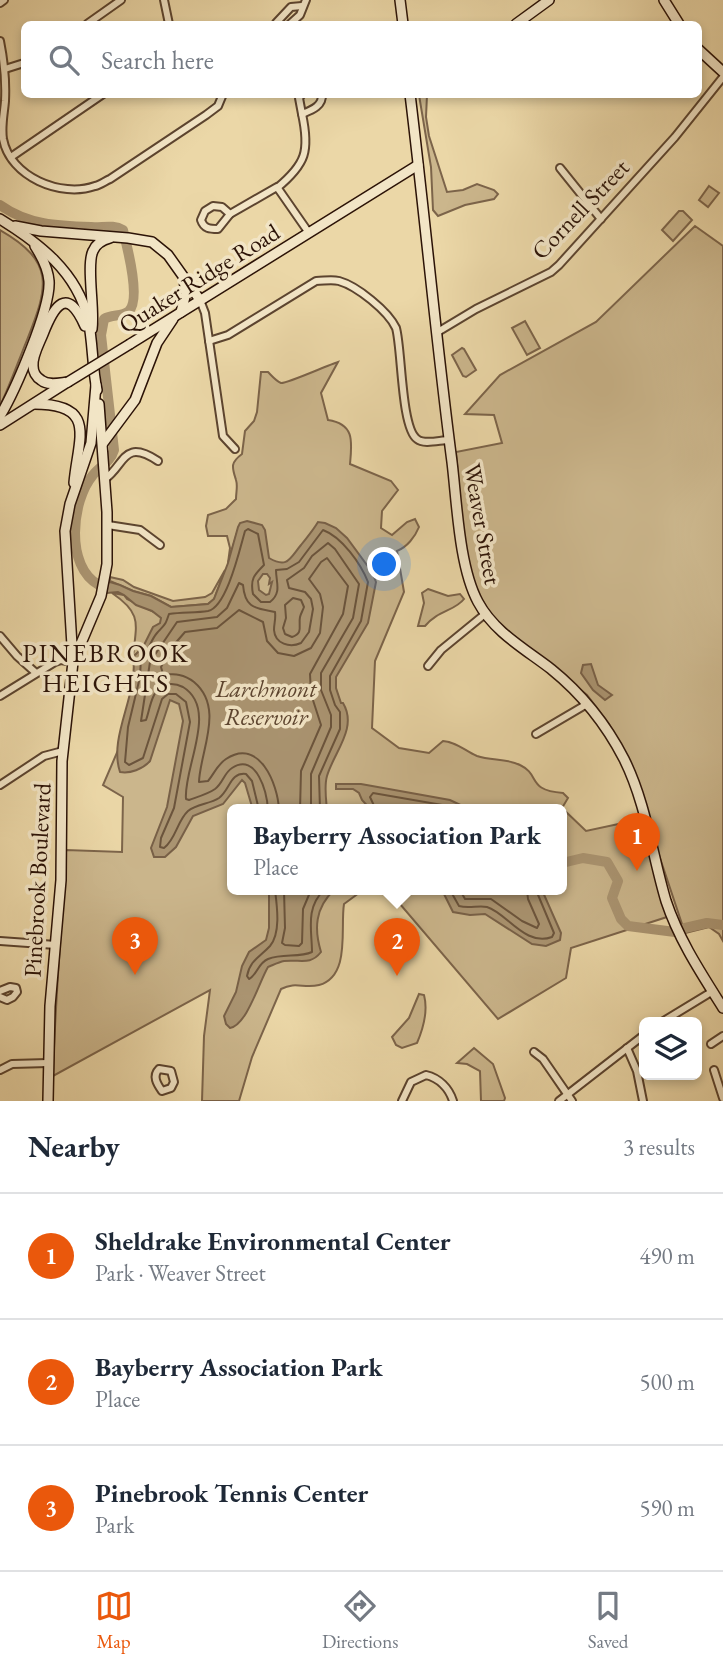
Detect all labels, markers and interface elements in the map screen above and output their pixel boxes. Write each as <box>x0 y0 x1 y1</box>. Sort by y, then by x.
search box <box>21 21 702 98</box>
icon: search <box>45 41 83 79</box>
text: Search here <box>101 43 214 77</box>
street label: Cornell Street <box>524 152 636 266</box>
street label: Quaker Ridge Road <box>113 216 286 340</box>
street label: Weaver Street <box>457 461 509 588</box>
your location <box>367 547 401 581</box>
district label: PINEBROOK HEIGHTS <box>22 636 190 700</box>
park label: Larchmont Reservoir <box>215 673 317 732</box>
street label: Pinebrook Boulevard <box>16 781 58 978</box>
popup <box>227 804 567 895</box>
pin: 1 <box>614 813 660 871</box>
text: Bayberry Association Park <box>253 818 541 852</box>
text: Place <box>253 852 298 882</box>
pin: 3 <box>112 917 158 975</box>
pin: 2 <box>374 918 420 976</box>
map controls <box>639 1017 702 1080</box>
button: layers <box>639 1017 702 1080</box>
text: Nearby <box>28 1127 120 1166</box>
text: 3 results <box>623 1132 695 1162</box>
text: Sheldrake Environmental Center <box>95 1224 451 1258</box>
text: 1 <box>45 1241 57 1271</box>
text: 490 m <box>639 1241 695 1271</box>
text: Park · Weaver Street <box>95 1258 266 1288</box>
text: Bayberry Association Park <box>95 1350 383 1384</box>
text: 2 <box>45 1367 57 1397</box>
text: 500 m <box>639 1367 695 1397</box>
text: Place <box>95 1384 140 1414</box>
text: Pinebrook Tennis Center <box>95 1476 368 1510</box>
text: 3 <box>45 1493 57 1523</box>
text: 590 m <box>639 1493 695 1523</box>
text: Park <box>95 1510 134 1540</box>
tab: Map <box>95 1587 133 1654</box>
tab: Directions <box>322 1587 398 1654</box>
tab: Saved <box>588 1587 628 1654</box>

